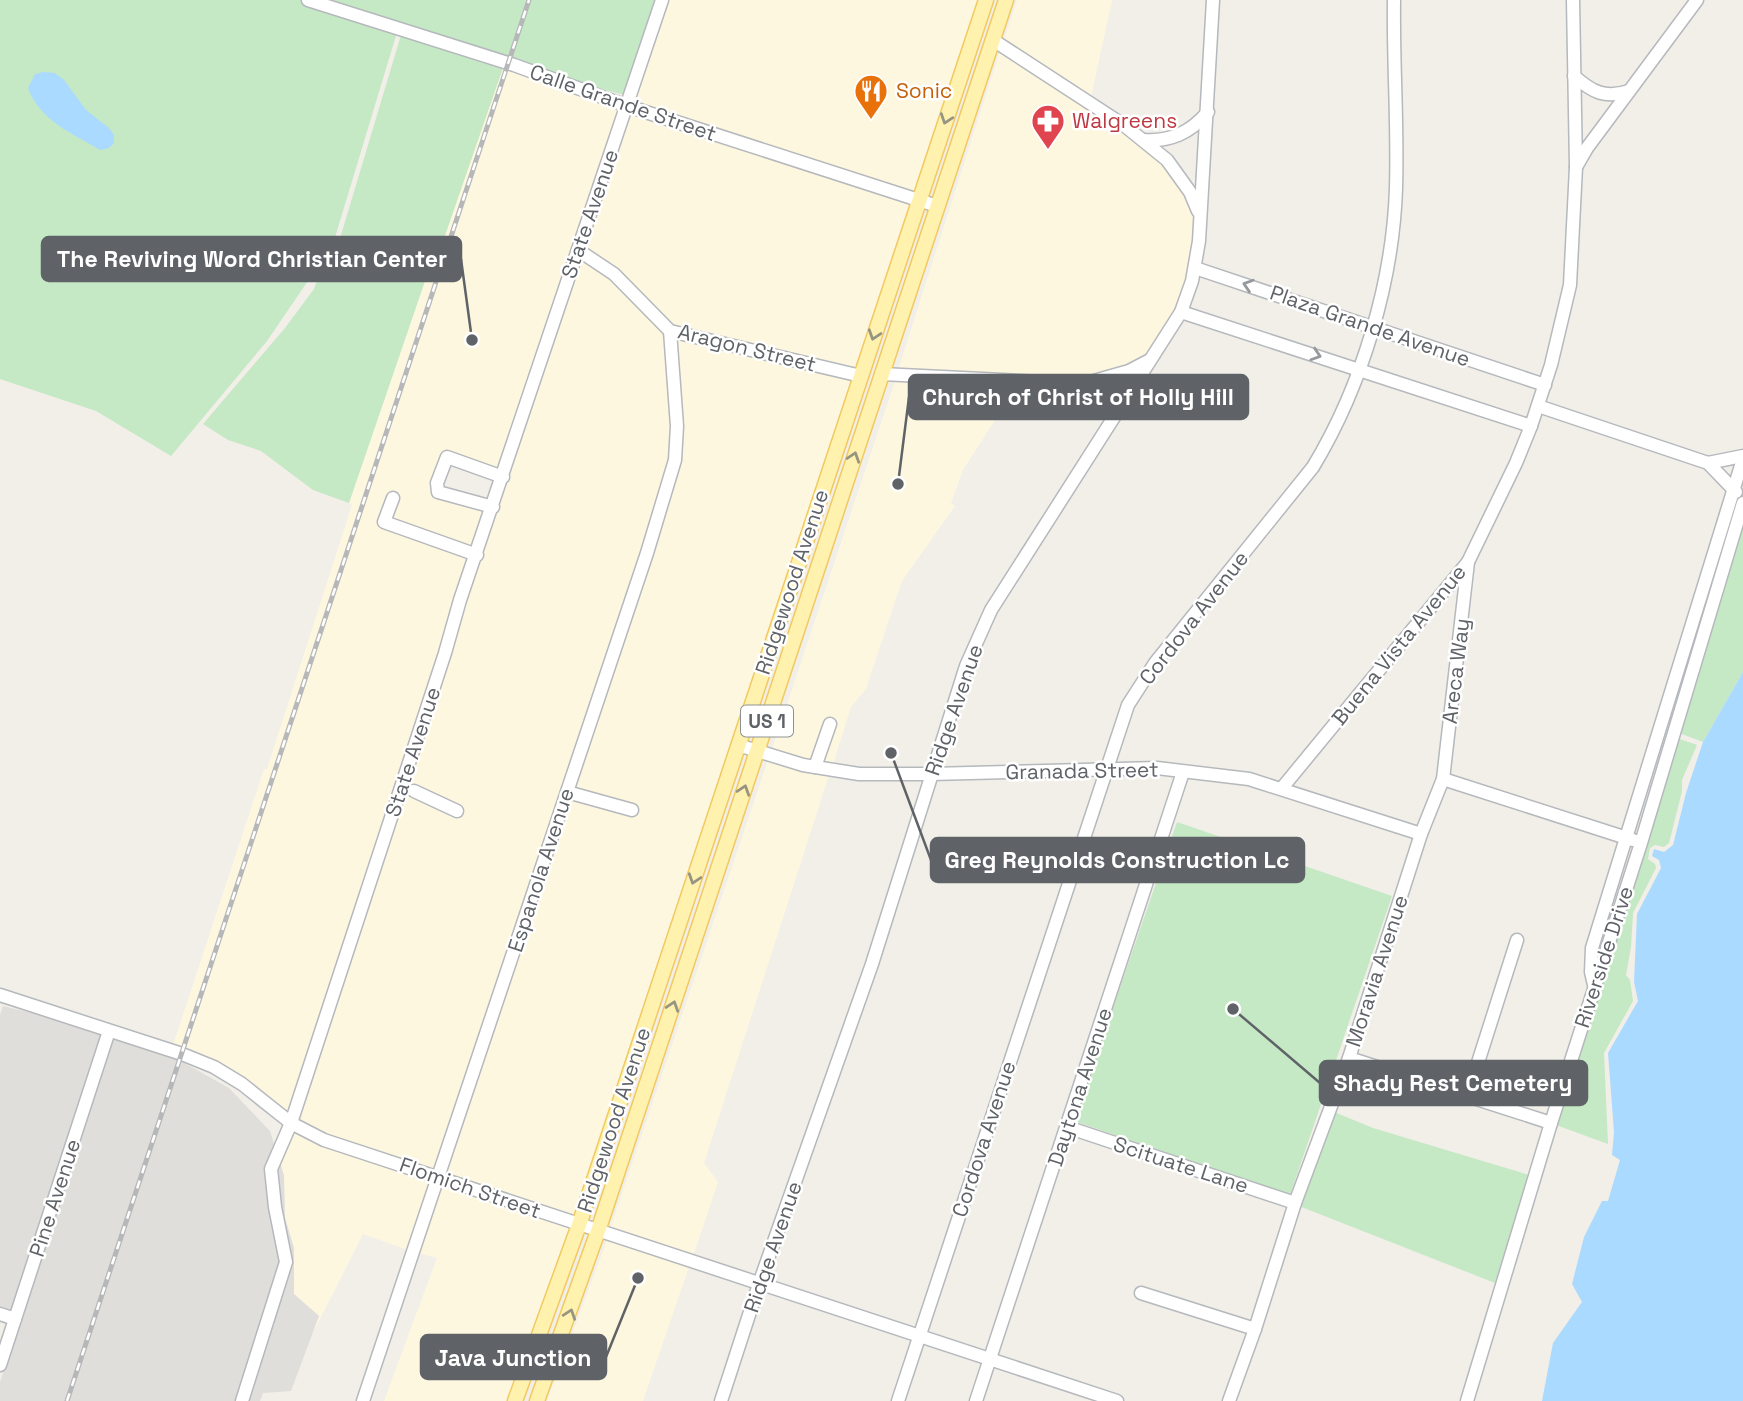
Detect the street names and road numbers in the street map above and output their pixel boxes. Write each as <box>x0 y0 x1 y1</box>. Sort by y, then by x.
street label: Calle Grande Street <box>526 58 720 147</box>
street label: State Avenue <box>555 146 624 282</box>
street label: Plaza Grande Avenue <box>1267 279 1474 372</box>
street label: Aragon Street <box>675 317 819 378</box>
street label: Ridgewood Avenue <box>749 486 834 678</box>
street label: Cordova Avenue <box>1133 545 1254 690</box>
street label: Buena Vista Avenue <box>1325 559 1472 731</box>
street label: Areca Way <box>1436 617 1475 725</box>
street label: Ridge Avenue <box>918 641 989 779</box>
street label: State Avenue <box>379 684 446 820</box>
road number: US 1 <box>741 706 793 736</box>
street label: Granada Street <box>1005 756 1159 785</box>
street label: Espanola Avenue <box>501 784 580 955</box>
street label: Riverside Drive <box>1568 883 1639 1031</box>
street label: Moravia Avenue <box>1339 892 1414 1050</box>
street label: Daytona Avenue <box>1041 1004 1118 1170</box>
street label: Ridgewood Avenue <box>571 1024 656 1216</box>
street label: Cordova Avenue <box>946 1057 1021 1220</box>
street label: Scituate Lane <box>1110 1130 1252 1199</box>
street label: Pine Avenue <box>23 1135 86 1260</box>
street label: Flomich Street <box>396 1151 544 1224</box>
street label: Ridge Avenue <box>737 1178 808 1316</box>

